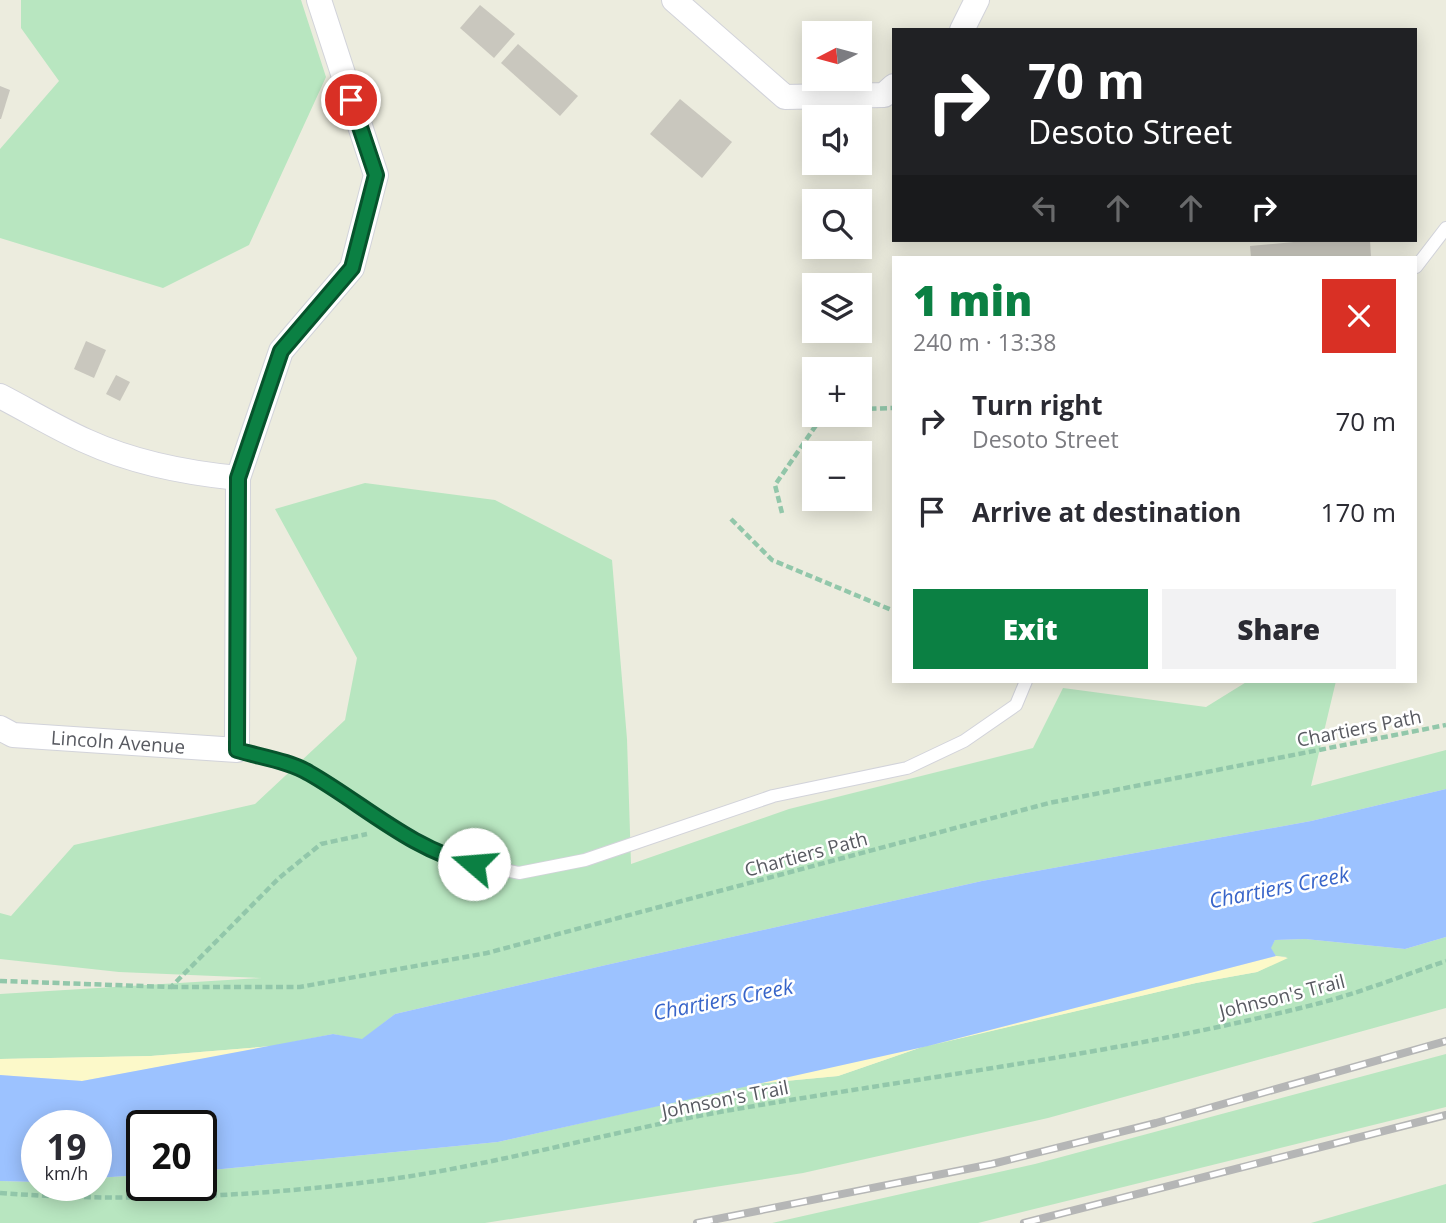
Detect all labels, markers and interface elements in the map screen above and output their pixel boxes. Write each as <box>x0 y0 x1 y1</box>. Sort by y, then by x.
north arrow <box>802 21 872 91</box>
map controls <box>802 21 872 511</box>
text: 70 m <box>1028 47 1145 113</box>
icon: right <box>913 56 1004 147</box>
pin <box>321 70 381 130</box>
icon: arrive <box>332 81 370 119</box>
button: sound <box>802 105 872 175</box>
text: Desoto Street <box>1028 110 1232 153</box>
button: search <box>802 189 872 259</box>
icon: left <box>1026 189 1064 227</box>
icon: ahead <box>1099 189 1137 227</box>
icon: ahead <box>1172 189 1210 227</box>
icon: right <box>1245 189 1283 227</box>
text: 1 min <box>913 271 1032 328</box>
button: layers <box>802 273 872 343</box>
button: close <box>1322 279 1396 353</box>
text: 240 m · 13:38 <box>913 326 1056 358</box>
button: + <box>802 357 872 427</box>
text: Turn right <box>972 387 1103 423</box>
icon: right <box>913 402 951 440</box>
text: 70 m <box>1335 403 1396 439</box>
text: Desoto Street <box>972 423 1119 455</box>
button: − <box>802 441 872 511</box>
icon: arrive <box>913 493 951 531</box>
text: Arrive at destination <box>972 494 1241 530</box>
text: 170 m <box>1321 494 1396 530</box>
button: Exit <box>913 589 1148 669</box>
button: Share <box>1162 589 1396 669</box>
street label: Chartiers Path <box>1295 703 1423 753</box>
street label: Lincoln Avenue <box>50 724 186 760</box>
street label: Chartiers Path <box>742 825 870 883</box>
position arrow <box>437 827 511 901</box>
water label: Chartiers Creek <box>1207 860 1352 914</box>
street label: Johnson's Trail <box>1215 968 1347 1025</box>
water label: Chartiers Creek <box>651 972 796 1026</box>
street label: Johnson's Trail <box>657 1074 791 1124</box>
speed limit sign: 20 <box>126 1110 217 1201</box>
text: 19 <box>46 1123 87 1170</box>
text: km/h <box>45 1161 88 1185</box>

